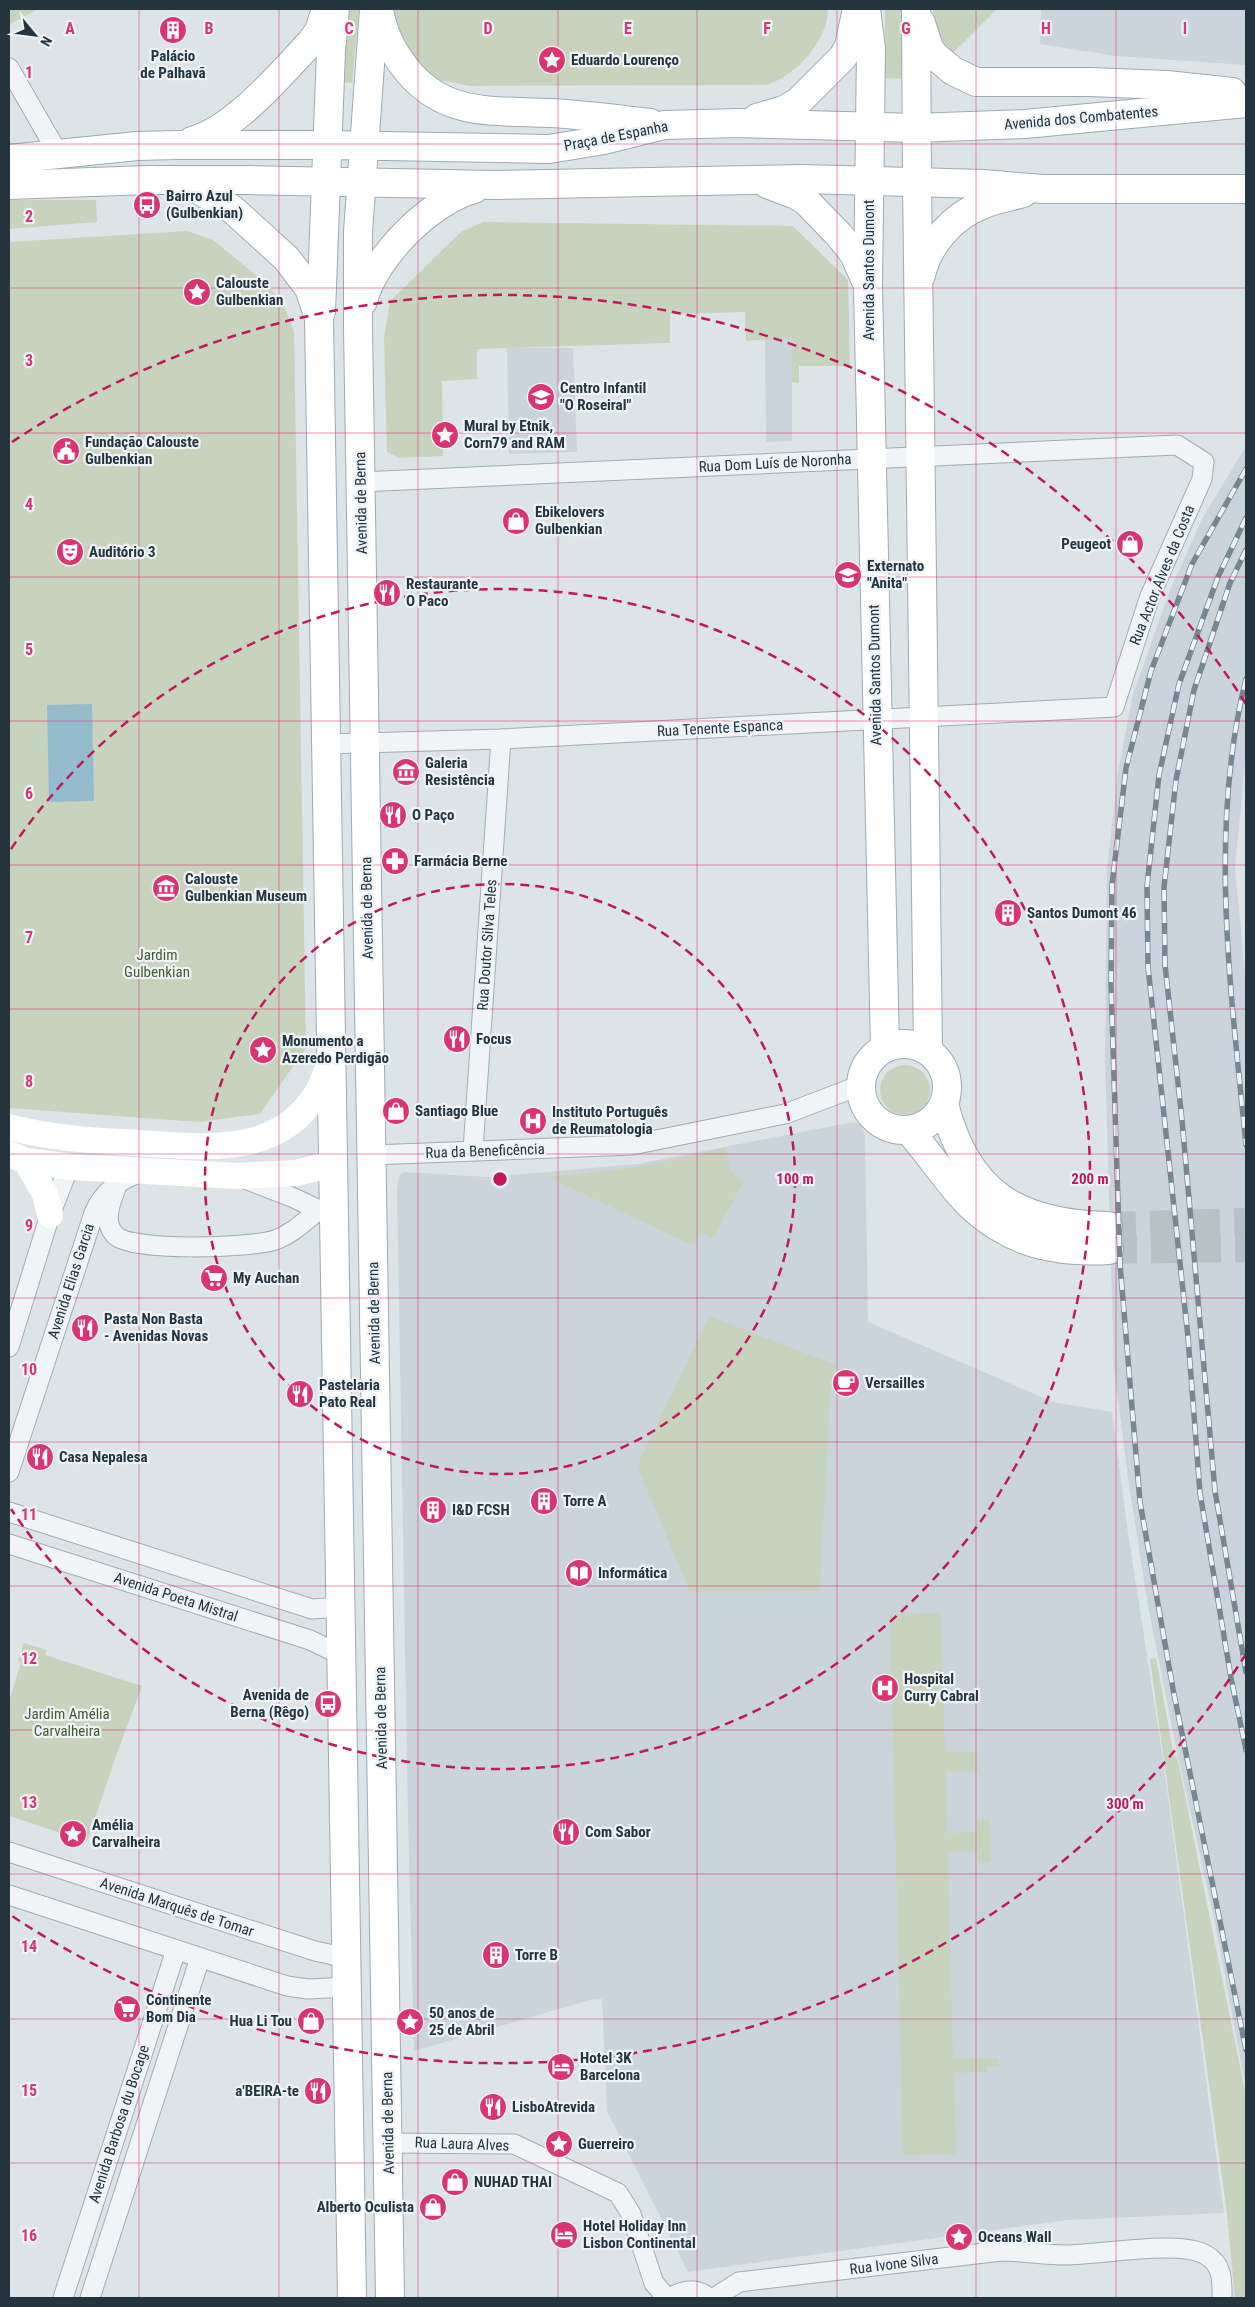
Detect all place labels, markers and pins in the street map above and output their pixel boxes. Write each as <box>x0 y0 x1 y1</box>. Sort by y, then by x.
building icon: Palácio de Palhavã <box>158 15 188 45</box>
place icon: Eduardo Lourenço <box>537 45 567 75</box>
place label: Palácio de Palhavã <box>140 47 206 82</box>
place label: Eduardo Lourenço <box>571 51 679 69</box>
place label: Bairro Azul (Gulbenkian) <box>166 187 243 222</box>
bus stop icon: Bairro Azul (Gulbenkian) <box>132 190 162 220</box>
place label: Calouste Gulbenkian <box>216 274 283 309</box>
place icon: Calouste Gulbenkian <box>182 277 212 307</box>
place label: Centro Infantil "O Roseiral" <box>560 379 646 414</box>
school or university icon: Centro Infantil "O Roseiral" <box>526 382 556 412</box>
place label: Mural by Etnik, Corn79 and RAM <box>464 417 565 452</box>
place icon: Mural by Etnik, Corn79 and RAM <box>430 420 460 450</box>
place label: Fundação Calouste Gulbenkian <box>85 433 199 468</box>
public building icon: Fundação Calouste Gulbenkian <box>51 436 81 466</box>
place label: Ebikelovers Gulbenkian <box>535 503 605 538</box>
shop icon: Ebikelovers Gulbenkian <box>501 506 531 536</box>
shop icon: Peugeot <box>1115 529 1145 559</box>
place label: Peugeot <box>1061 535 1111 553</box>
theatre icon: Auditório 3 <box>55 537 85 567</box>
place label: Auditório 3 <box>89 543 156 561</box>
place label: Externato "Anita" <box>867 557 924 592</box>
school or university icon: Externato "Anita" <box>833 560 863 590</box>
place label: Restaurante O Paco <box>406 575 478 610</box>
restaurant icon: Restaurante O Paco <box>372 578 402 608</box>
place label: Galeria Resistência <box>425 754 495 789</box>
museum icon: Galeria Resistência <box>391 757 421 787</box>
restaurant icon: O Paço <box>378 800 408 830</box>
place label: O Paço <box>412 806 454 824</box>
pharmacy icon: Farmácia Berne <box>380 846 410 876</box>
place label: Farmácia Berne <box>414 852 507 870</box>
place label: Calouste Gulbenkian Museum <box>185 870 307 905</box>
museum icon: Calouste Gulbenkian Museum <box>151 873 181 903</box>
building icon: Santos Dumont 46 <box>993 898 1023 928</box>
place label: Santos Dumont 46 <box>1027 904 1137 922</box>
restaurant icon: Focus <box>442 1024 472 1054</box>
place label: Focus <box>476 1030 512 1048</box>
place label: Monumento a Azeredo Perdigão <box>282 1032 389 1067</box>
place icon: Monumento a Azeredo Perdigão <box>248 1035 278 1065</box>
shop icon: Santiago Blue <box>381 1096 411 1126</box>
place label: Santiago Blue <box>415 1102 498 1120</box>
place label: Instituto Português de Reumatologia <box>552 1103 668 1138</box>
hospital icon: Instituto Português de Reumatologia <box>518 1106 548 1136</box>
centre of rings <box>491 1170 509 1188</box>
supermarket icon: My Auchan <box>199 1263 229 1293</box>
place label: My Auchan <box>233 1269 300 1287</box>
place label: Pasta Non Basta - Avenidas Novas <box>104 1310 208 1345</box>
restaurant icon: Pasta Non Basta - Avenidas Novas <box>70 1313 100 1343</box>
cafe icon: Versailles <box>831 1368 861 1398</box>
place label: Versailles <box>865 1374 925 1392</box>
place label: Pastelaria Pato Real <box>319 1376 380 1411</box>
restaurant icon: Pastelaria Pato Real <box>285 1379 315 1409</box>
restaurant icon: Casa Nepalesa <box>25 1442 55 1472</box>
place label: Casa Nepalesa <box>59 1448 148 1466</box>
building icon: Torre A <box>529 1486 559 1516</box>
place label: Torre A <box>563 1492 607 1510</box>
building icon: I&D FCSH <box>418 1495 448 1525</box>
place label: I&D FCSH <box>452 1501 510 1519</box>
library icon: Informática <box>564 1558 594 1588</box>
place label: Informática <box>598 1564 667 1582</box>
place label: Hospital Curry Cabral <box>904 1670 979 1705</box>
hospital icon: Hospital Curry Cabral <box>870 1673 900 1703</box>
place label: Avenida de Berna (Rêgo) <box>230 1686 309 1721</box>
bus stop icon: Avenida de Berna (Rêgo) <box>313 1689 343 1719</box>
place label: Amélia Carvalheira <box>92 1816 160 1851</box>
restaurant icon: Com Sabor <box>551 1817 581 1847</box>
place icon: Amélia Carvalheira <box>58 1819 88 1849</box>
place label: Com Sabor <box>585 1823 651 1841</box>
building icon: Torre B <box>481 1940 511 1970</box>
place label: Torre B <box>515 1946 558 1964</box>
place label: Continente Bom Dia <box>146 1991 212 2026</box>
supermarket icon: Continente Bom Dia <box>112 1994 142 2024</box>
place label: 50 anos de 25 de Abril <box>429 2004 495 2039</box>
shop icon: Hua Li Tou <box>296 2006 326 2036</box>
place icon: 50 anos de 25 de Abril <box>395 2007 425 2037</box>
place label: Hua Li Tou <box>229 2012 292 2030</box>
place label: Hotel 3K Barcelona <box>580 2049 640 2084</box>
hotel icon: Hotel 3K Barcelona <box>546 2052 576 2082</box>
restaurant icon: a'BEIRA-te <box>303 2076 333 2106</box>
place label: a'BEIRA-te <box>235 2082 299 2100</box>
restaurant icon: LisboAtrevida <box>478 2092 508 2122</box>
place label: LisboAtrevida <box>512 2098 595 2116</box>
place icon: Guerreiro <box>544 2129 574 2159</box>
place label: Guerreiro <box>578 2135 634 2153</box>
shop icon: NUHAD THAI <box>440 2167 470 2197</box>
place label: NUHAD THAI <box>474 2173 552 2191</box>
shop icon: Alberto Oculista <box>418 2192 448 2222</box>
place label: Alberto Oculista <box>317 2198 414 2216</box>
place label: Hotel Holiday Inn Lisbon Continental <box>583 2217 696 2252</box>
hotel icon: Hotel Holiday Inn Lisbon Continental <box>549 2220 579 2250</box>
place icon: Oceans Wall <box>944 2222 974 2252</box>
place label: Oceans Wall <box>978 2228 1051 2246</box>

